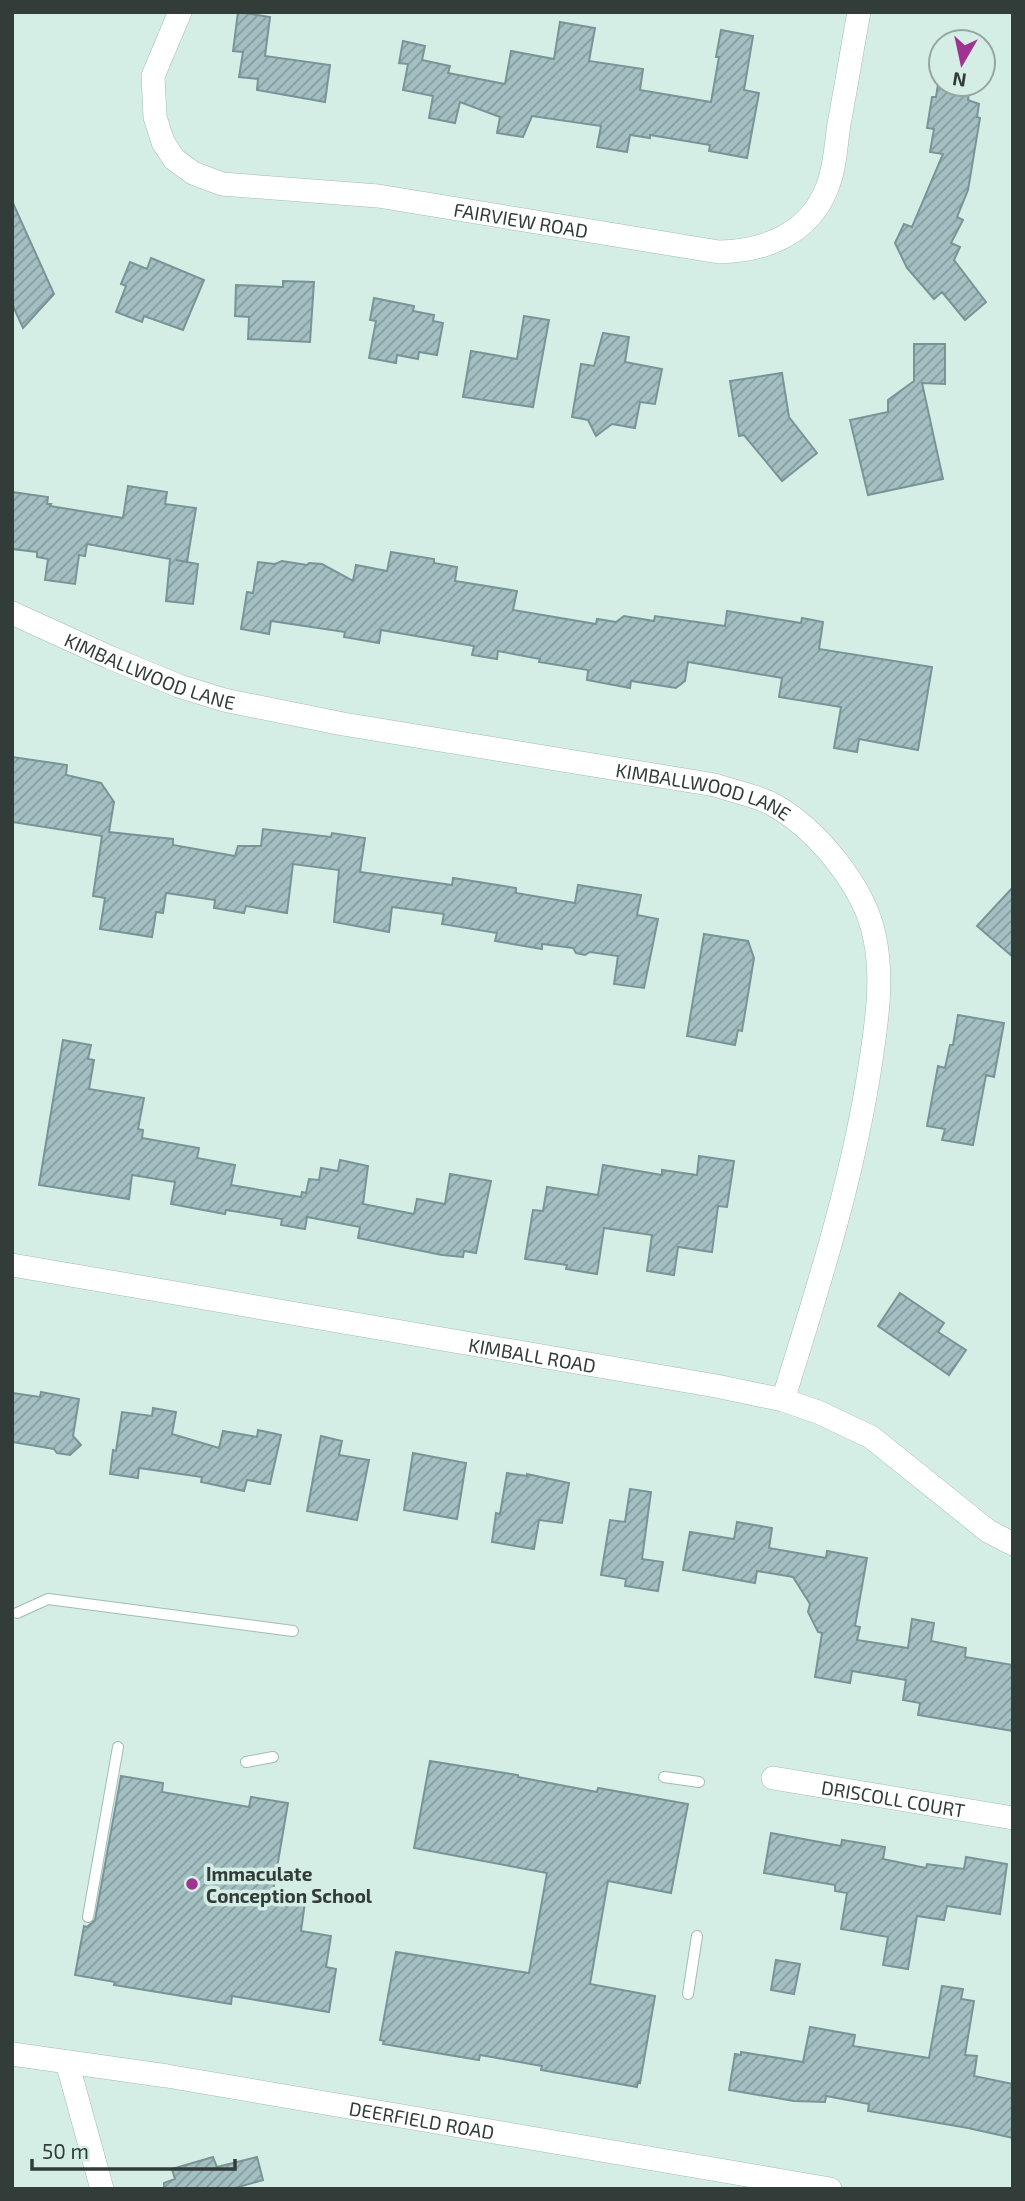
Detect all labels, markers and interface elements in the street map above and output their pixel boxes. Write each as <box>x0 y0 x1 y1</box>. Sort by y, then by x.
north arrow <box>927 28 997 98</box>
text: N <box>951 68 968 93</box>
street label: FAIRVIEW ROAD <box>452 197 590 242</box>
street label: KIMBALLWOOD LANE <box>61 627 237 713</box>
street label: KIMBALLWOOD LANE <box>614 757 796 825</box>
street label: KIMBALL ROAD <box>467 1332 598 1377</box>
street label: DRISCOLL COURT <box>820 1775 967 1821</box>
place label: Immaculate Conception School <box>206 1862 373 1907</box>
marker: Immaculate Conception School <box>184 1876 200 1892</box>
street label: DEERFIELD ROAD <box>347 2096 496 2143</box>
scale bar <box>32 2128 234 2172</box>
text: 50 m <box>42 2138 89 2163</box>

